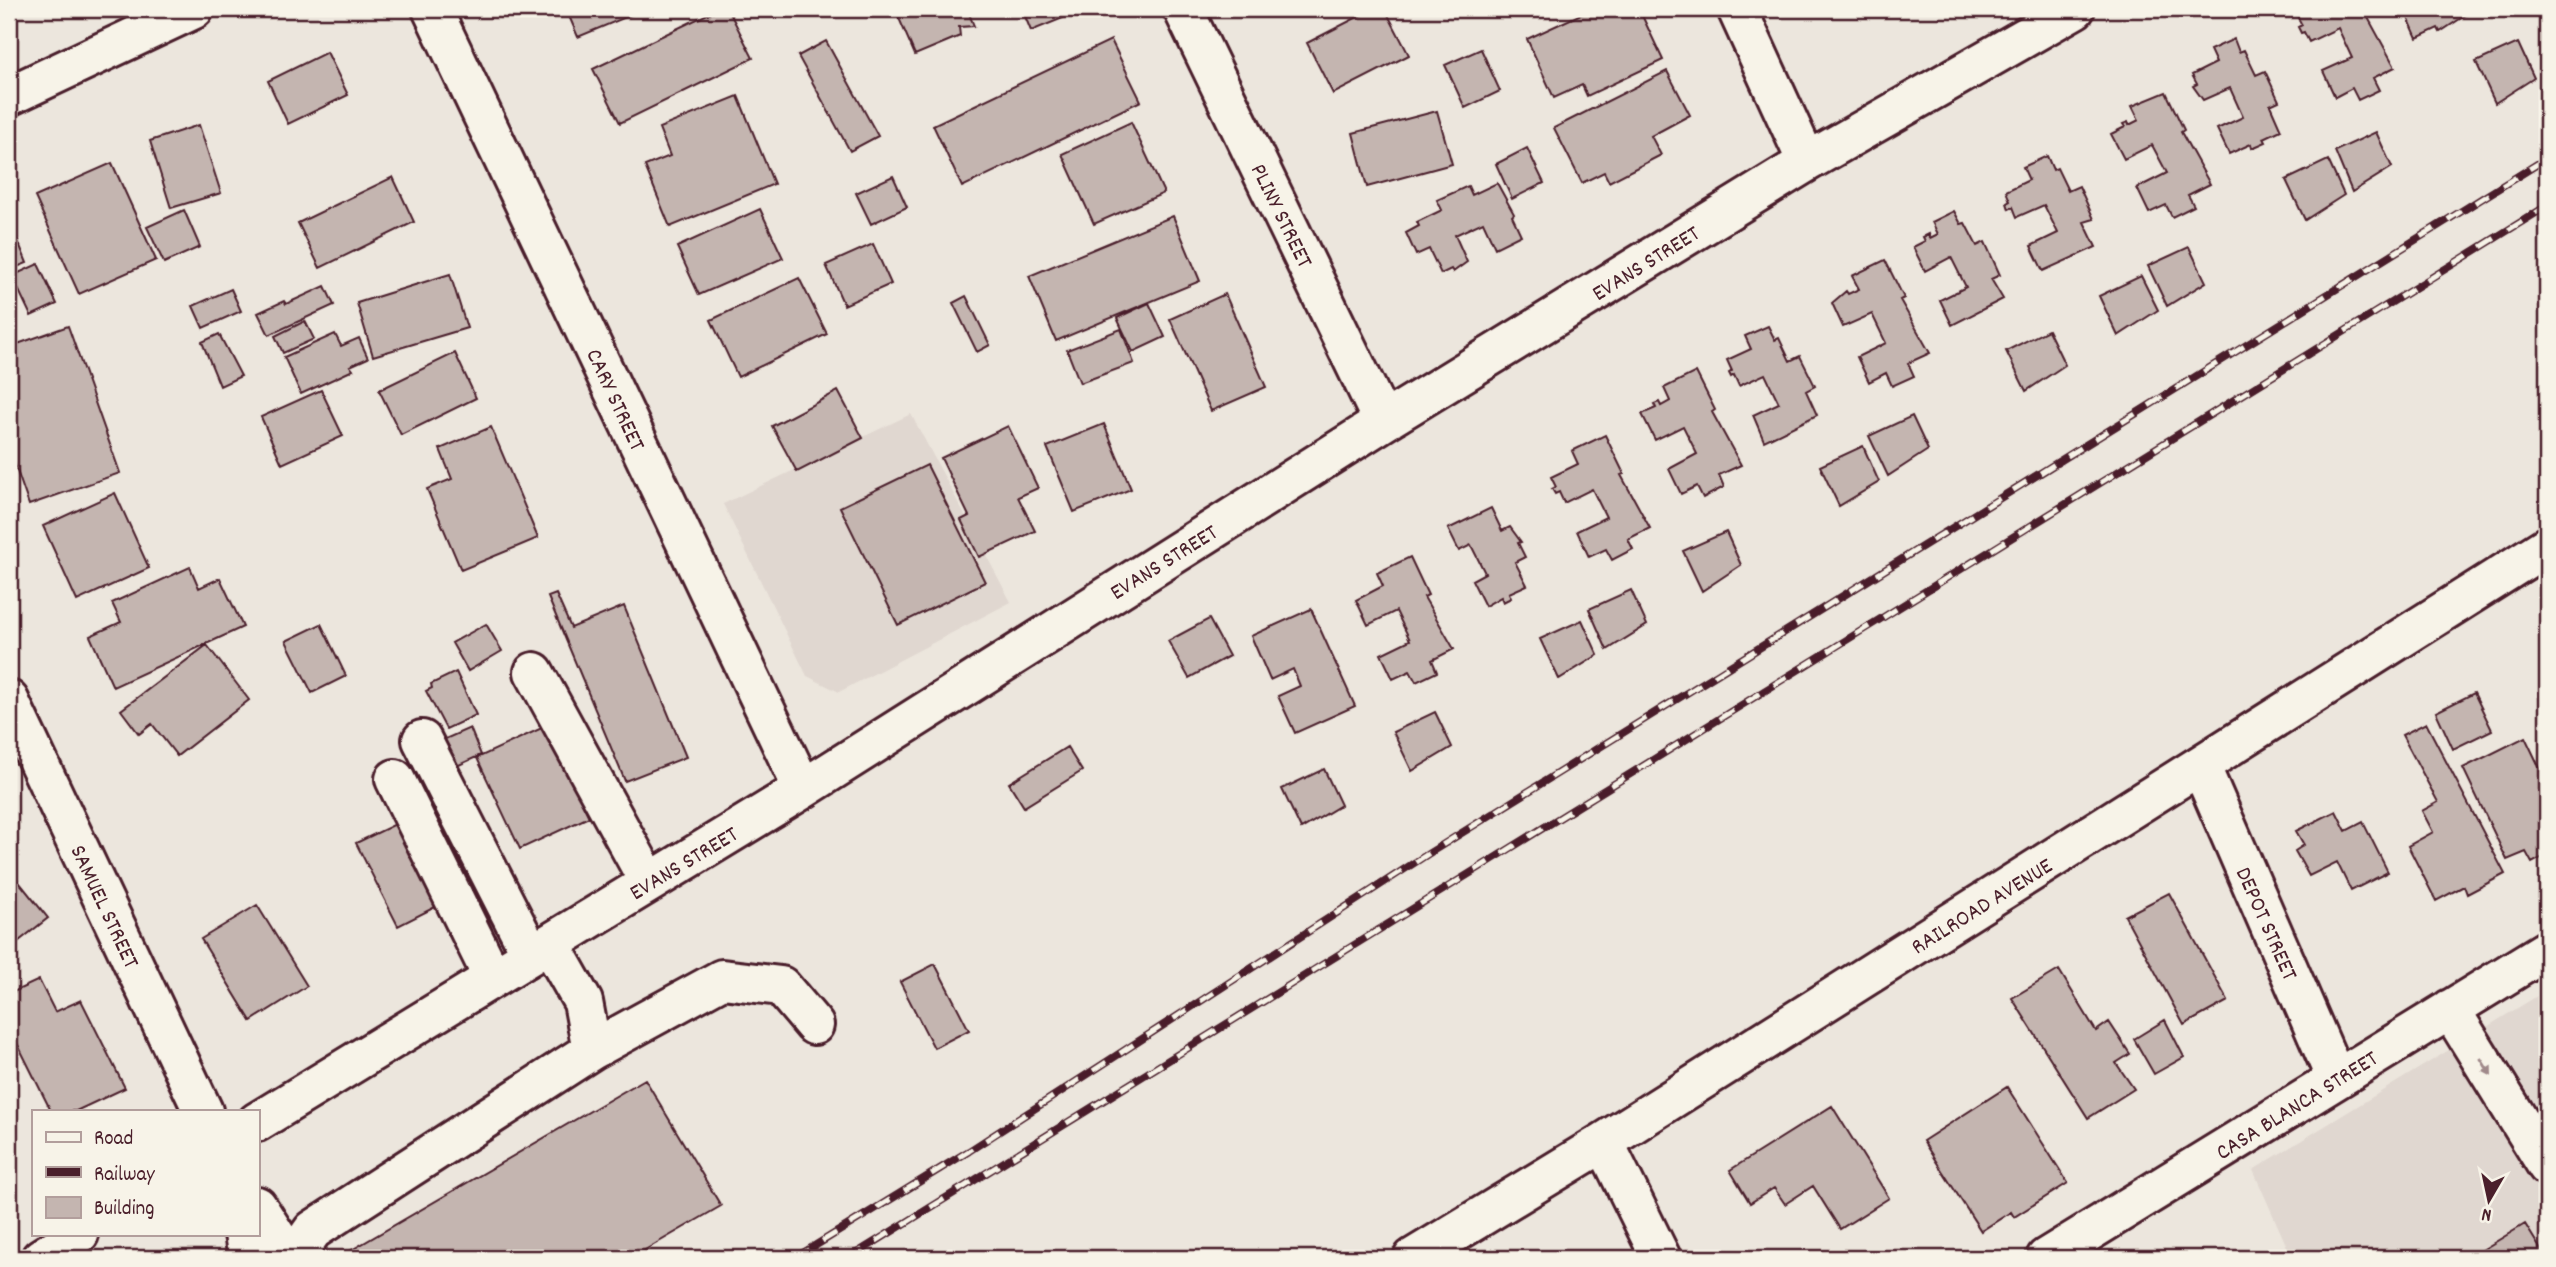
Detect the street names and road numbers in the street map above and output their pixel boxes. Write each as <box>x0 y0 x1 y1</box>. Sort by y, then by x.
street label: PLINY STREET <box>1240 159 1319 274</box>
street label: EVANS STREET <box>1587 219 1707 311</box>
street label: CARY STREET <box>576 344 652 457</box>
street label: EVANS STREET <box>1105 518 1225 610</box>
street label: EVANS STREET <box>624 820 745 910</box>
street label: SAMUEL STREET <box>60 840 146 975</box>
street label: RAILROAD AVENUE <box>1906 851 2060 965</box>
street label: DEPOT STREET <box>2225 862 2304 986</box>
street label: CASA BLANCA STREET <box>2210 1044 2385 1170</box>

